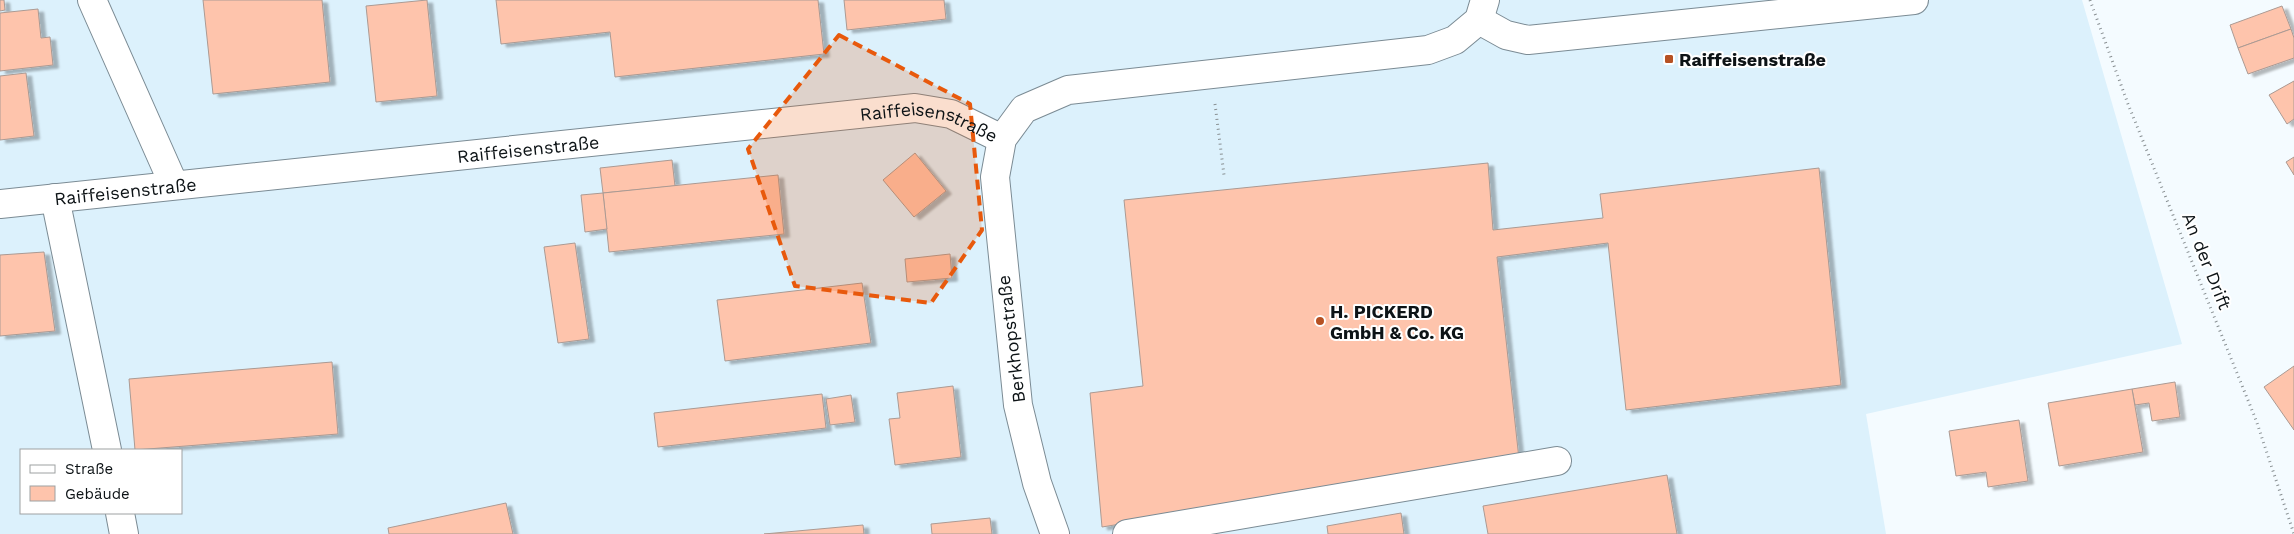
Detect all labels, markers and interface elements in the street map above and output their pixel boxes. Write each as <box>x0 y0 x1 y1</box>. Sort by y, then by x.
place label: Raiffeisenstraße <box>1679 49 1826 70</box>
marker: Raiffeisenstraße <box>1663 53 1675 65</box>
street label: Raiffeisenstraße <box>859 97 1001 146</box>
street label: Raiffeisenstraße <box>456 131 600 166</box>
street label: Raiffeisenstraße <box>53 173 198 209</box>
street label: An der Drift <box>2178 209 2236 313</box>
street label: Berkhopstraße <box>993 274 1029 404</box>
place label: H. PICKERD GmbH & Co. KG <box>1330 301 1464 343</box>
marker: H. PICKERD GmbH & Co. KG <box>1314 315 1326 327</box>
legend <box>20 449 182 514</box>
text: Straße <box>65 460 113 478</box>
text: Gebäude <box>65 485 130 503</box>

